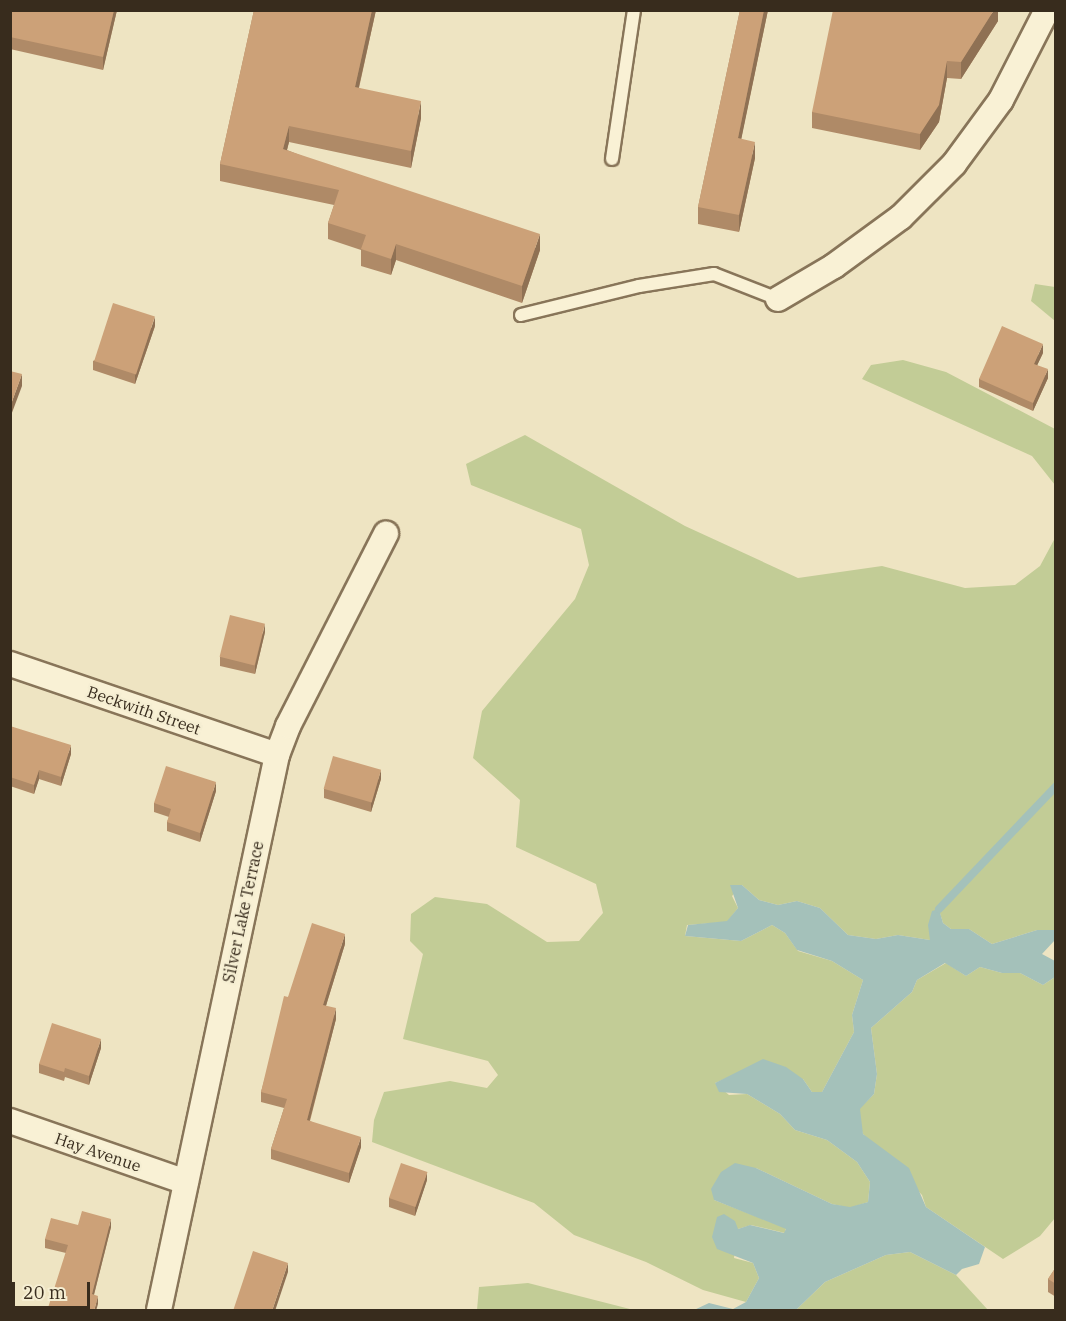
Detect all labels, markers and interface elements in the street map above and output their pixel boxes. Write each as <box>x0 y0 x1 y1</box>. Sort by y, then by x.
street label: Beckwith Street <box>85 682 203 738</box>
street label: Silver Lake Terrace <box>219 839 267 985</box>
street label: Hay Avenue <box>52 1128 144 1176</box>
scale bar <box>15 1270 93 1308</box>
text: 20 m <box>23 1281 66 1304</box>

